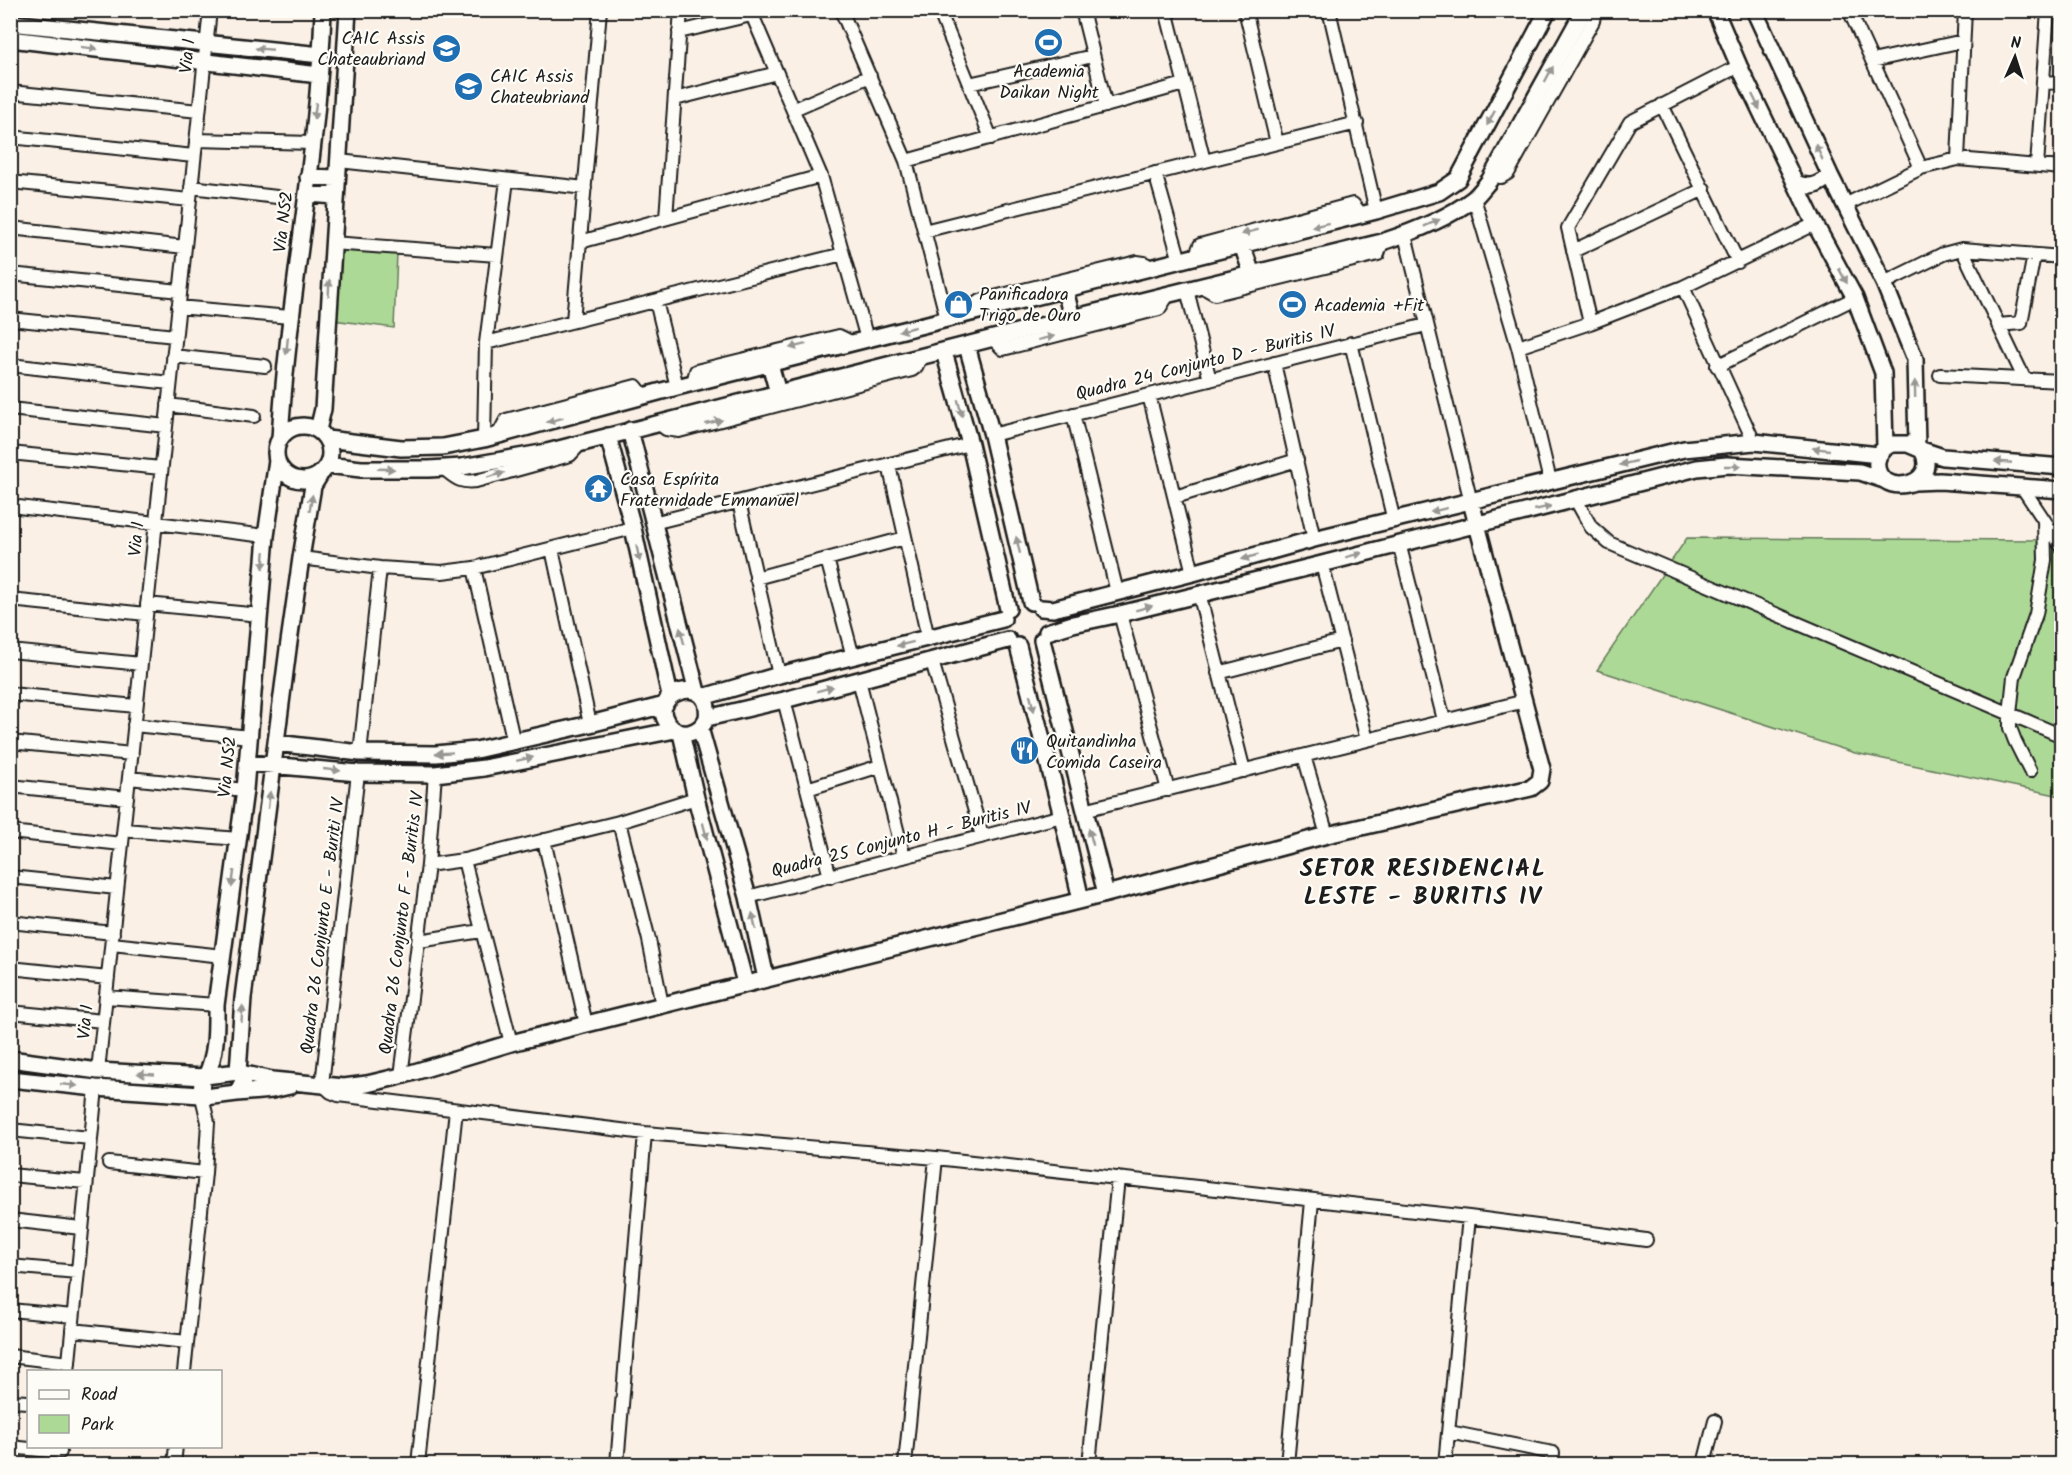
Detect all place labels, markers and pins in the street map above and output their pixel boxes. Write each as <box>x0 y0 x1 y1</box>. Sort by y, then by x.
place label: CAIC Assis Chateaubriand <box>317 25 426 75</box>
sports icon: Academia Daikan Night <box>1033 26 1065 58</box>
school or university icon: CAIC Assis Chateaubriand <box>430 32 462 64</box>
place label: Academia Daikan Night <box>999 58 1100 108</box>
place label: CAIC Assis Chateubriand <box>490 63 590 113</box>
school or university icon: CAIC Assis Chateubriand <box>453 70 485 102</box>
place label: Panificadora Trigo de Ouro <box>979 281 1081 331</box>
shop icon: Panificadora Trigo de Ouro <box>942 288 974 320</box>
sports icon: Academia +Fit <box>1277 289 1309 321</box>
place label: Academia +Fit <box>1314 292 1425 321</box>
place label: Casa Espírita Fraternidade Emmanuel <box>620 466 799 516</box>
temple icon: Casa Espírita Fraternidade Emmanuel <box>583 473 615 505</box>
place label: Quitandinha Comida Caseira <box>1046 728 1162 778</box>
restaurant icon: Quitandinha Comida Caseira <box>1009 735 1041 767</box>

